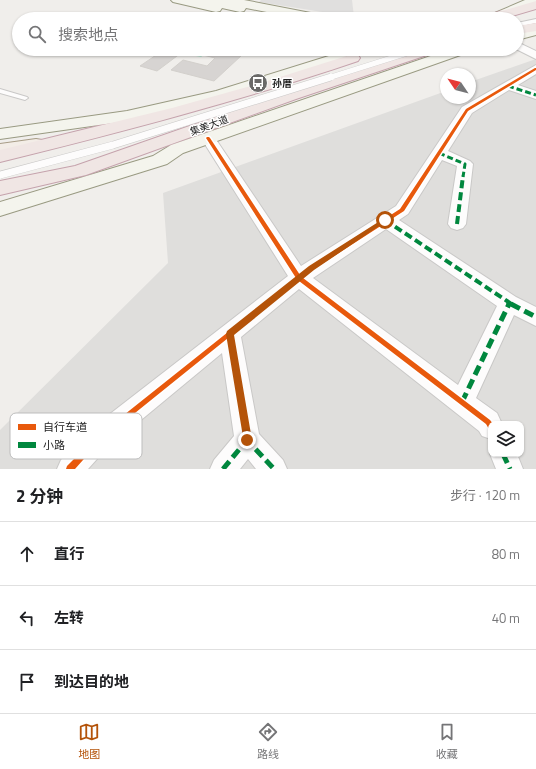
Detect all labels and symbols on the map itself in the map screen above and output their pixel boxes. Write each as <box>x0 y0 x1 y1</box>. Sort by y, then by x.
north arrow <box>440 68 476 104</box>
bus stop icon: 孙厝 <box>247 72 269 94</box>
place label: 孙厝 <box>272 76 292 91</box>
street label: 集美大道 <box>188 112 231 139</box>
route start <box>376 211 394 229</box>
legend <box>10 413 142 459</box>
text: 自行车道 <box>43 419 87 435</box>
route end <box>238 431 256 449</box>
text: 小路 <box>43 437 65 453</box>

